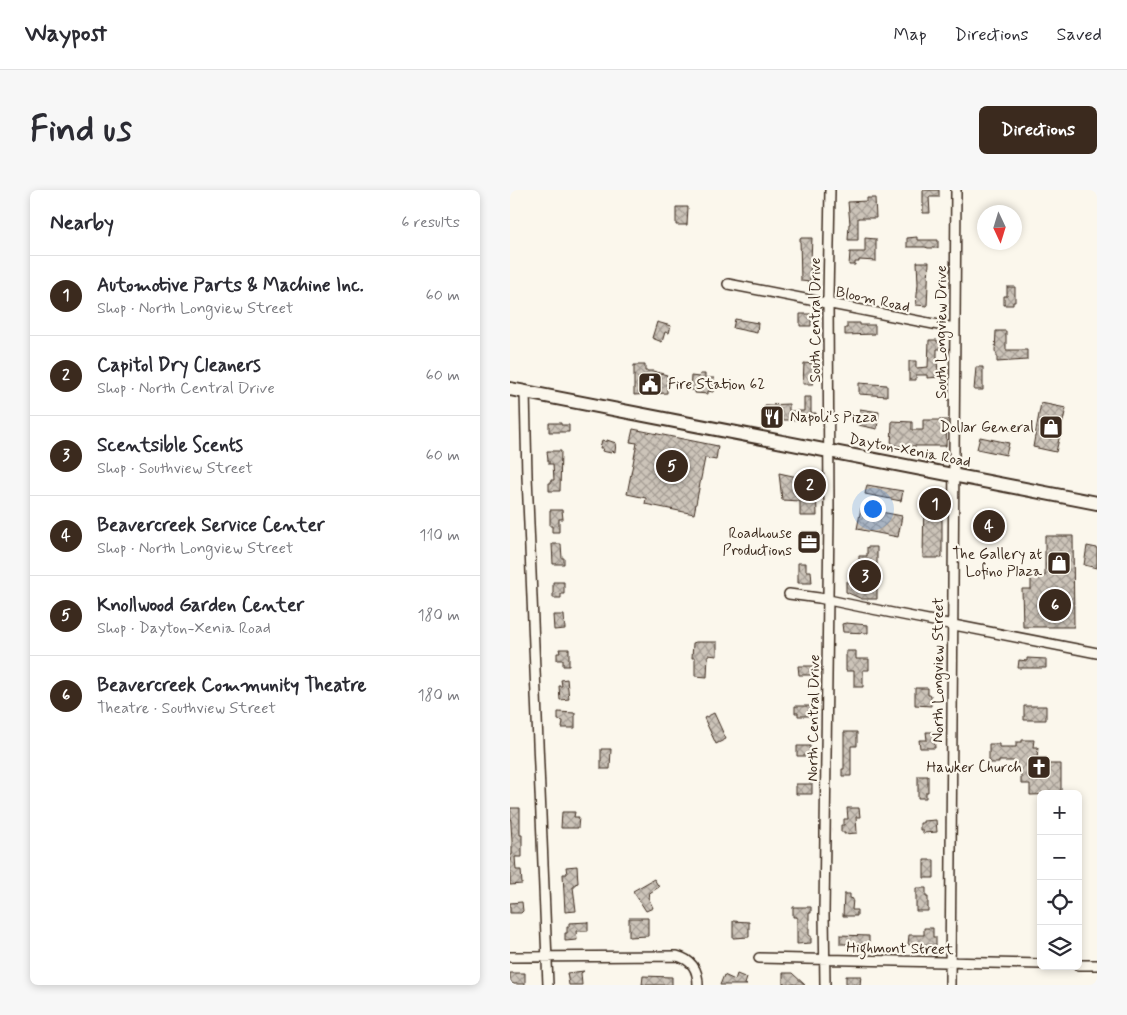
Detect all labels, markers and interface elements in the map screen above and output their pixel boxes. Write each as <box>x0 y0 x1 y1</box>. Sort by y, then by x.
text: Waypost <box>25 19 107 50</box>
text: Map <box>894 23 927 47</box>
text: Directions <box>955 23 1029 47</box>
text: Saved <box>1057 23 1102 47</box>
button: Directions <box>979 106 1097 154</box>
text: Find us <box>30 107 132 153</box>
north arrow <box>977 205 1022 250</box>
text: Nearby <box>50 209 114 237</box>
text: 6 results <box>401 212 460 233</box>
street label: South Central Drive <box>806 257 826 383</box>
street label: South Longview Drive <box>932 265 953 399</box>
text: Automotive Parts & Machine Inc. <box>97 273 364 298</box>
street label: Bloom Road <box>834 282 912 318</box>
text: 1 <box>62 285 70 306</box>
text: 60 m <box>426 285 460 306</box>
text: Shop · North Longview Street <box>97 298 294 319</box>
text: Capitol Dry Cleaners <box>97 353 261 378</box>
text: 2 <box>62 365 70 386</box>
text: 60 m <box>426 365 460 386</box>
public building icon: Fire Station 62 <box>637 371 663 397</box>
place label: Fire Station 62 <box>668 375 765 395</box>
text: Shop · North Central Drive <box>97 378 275 399</box>
restaurant icon: Napoli's Pizza <box>759 404 785 430</box>
place label: Napoli's Pizza <box>790 408 877 428</box>
shop icon: Dollar General <box>1038 414 1064 440</box>
place label: Dollar General <box>940 418 1034 438</box>
street label: Dayton-Xenia Road <box>847 429 973 473</box>
text: Scentsible Scents <box>97 433 243 458</box>
text: 3 <box>62 445 70 466</box>
text: 60 m <box>426 445 460 466</box>
pin: 5 <box>656 447 688 485</box>
text: Shop · Southview Street <box>97 458 253 479</box>
pin: 2 <box>794 466 826 504</box>
pin: 1 <box>919 485 951 523</box>
your location <box>860 496 886 522</box>
pin: 4 <box>973 507 1005 545</box>
text: Beavercreek Service Center <box>97 513 325 538</box>
place label: Roadhouse Productions <box>722 524 792 561</box>
text: 4 <box>61 525 71 546</box>
text: 110 m <box>419 525 460 546</box>
office icon: Roadhouse Productions <box>796 529 822 555</box>
text: Shop · North Longview Street <box>97 538 294 559</box>
place label: The Gallery at Lofino Plaza <box>952 545 1043 582</box>
shop icon: The Gallery at Lofino Plaza <box>1046 550 1072 576</box>
pin: 3 <box>849 557 881 595</box>
pin: 6 <box>1039 586 1071 624</box>
text: Knollwood Garden Center <box>97 593 304 618</box>
street label: North Longview Street <box>929 597 950 743</box>
text: 5 <box>61 605 71 626</box>
text: 180 m <box>417 605 460 626</box>
text: Shop · Dayton-Xenia Road <box>97 618 271 639</box>
street label: North Central Drive <box>803 654 825 782</box>
text: Beavercreek Community Theatre <box>97 673 366 698</box>
text: 6 <box>62 685 70 706</box>
text: 180 m <box>417 685 460 706</box>
text: Theatre · Southview Street <box>97 698 276 719</box>
church icon: Hawker Church <box>1026 754 1052 780</box>
place label: Hawker Church <box>926 758 1022 778</box>
map controls <box>1037 790 1082 970</box>
button: + <box>1037 790 1082 835</box>
button: − <box>1037 835 1082 880</box>
button: locate <box>1037 880 1082 925</box>
button: layers <box>1037 925 1082 970</box>
street label: Highmont Street <box>846 938 954 961</box>

